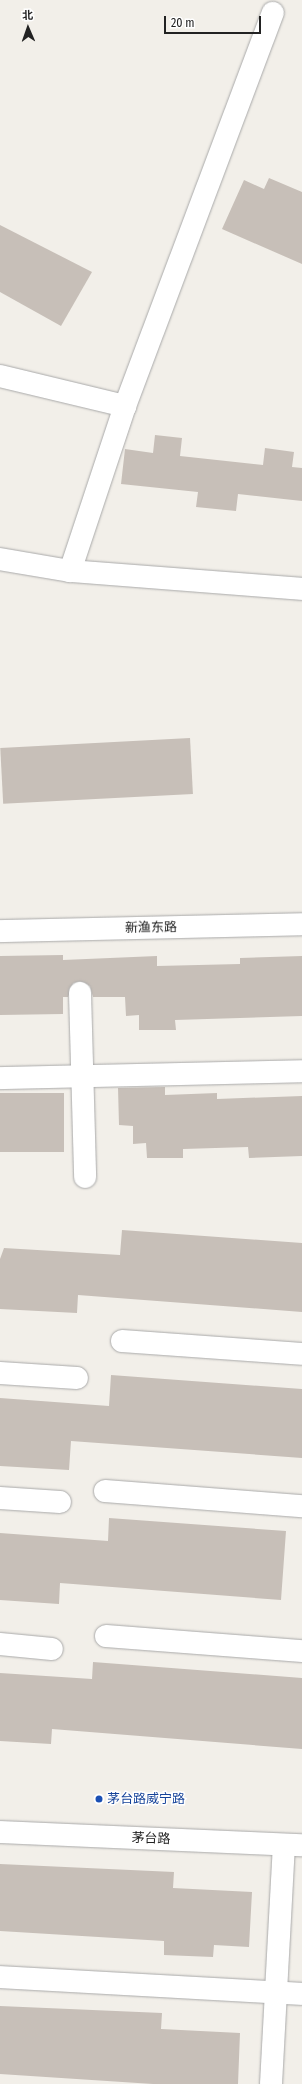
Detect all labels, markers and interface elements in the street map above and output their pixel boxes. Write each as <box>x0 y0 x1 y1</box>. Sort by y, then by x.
north arrow <box>8 8 48 48</box>
scale bar <box>166 8 263 34</box>
text: 北 <box>22 9 33 22</box>
text: 20 m <box>171 16 195 30</box>
street label: 新渔东路 <box>125 920 177 936</box>
place label: 茅台路威宁路 <box>107 1791 185 1807</box>
marker: 茅台路威宁路 <box>94 1794 104 1804</box>
street label: 茅台路 <box>131 1831 171 1847</box>

